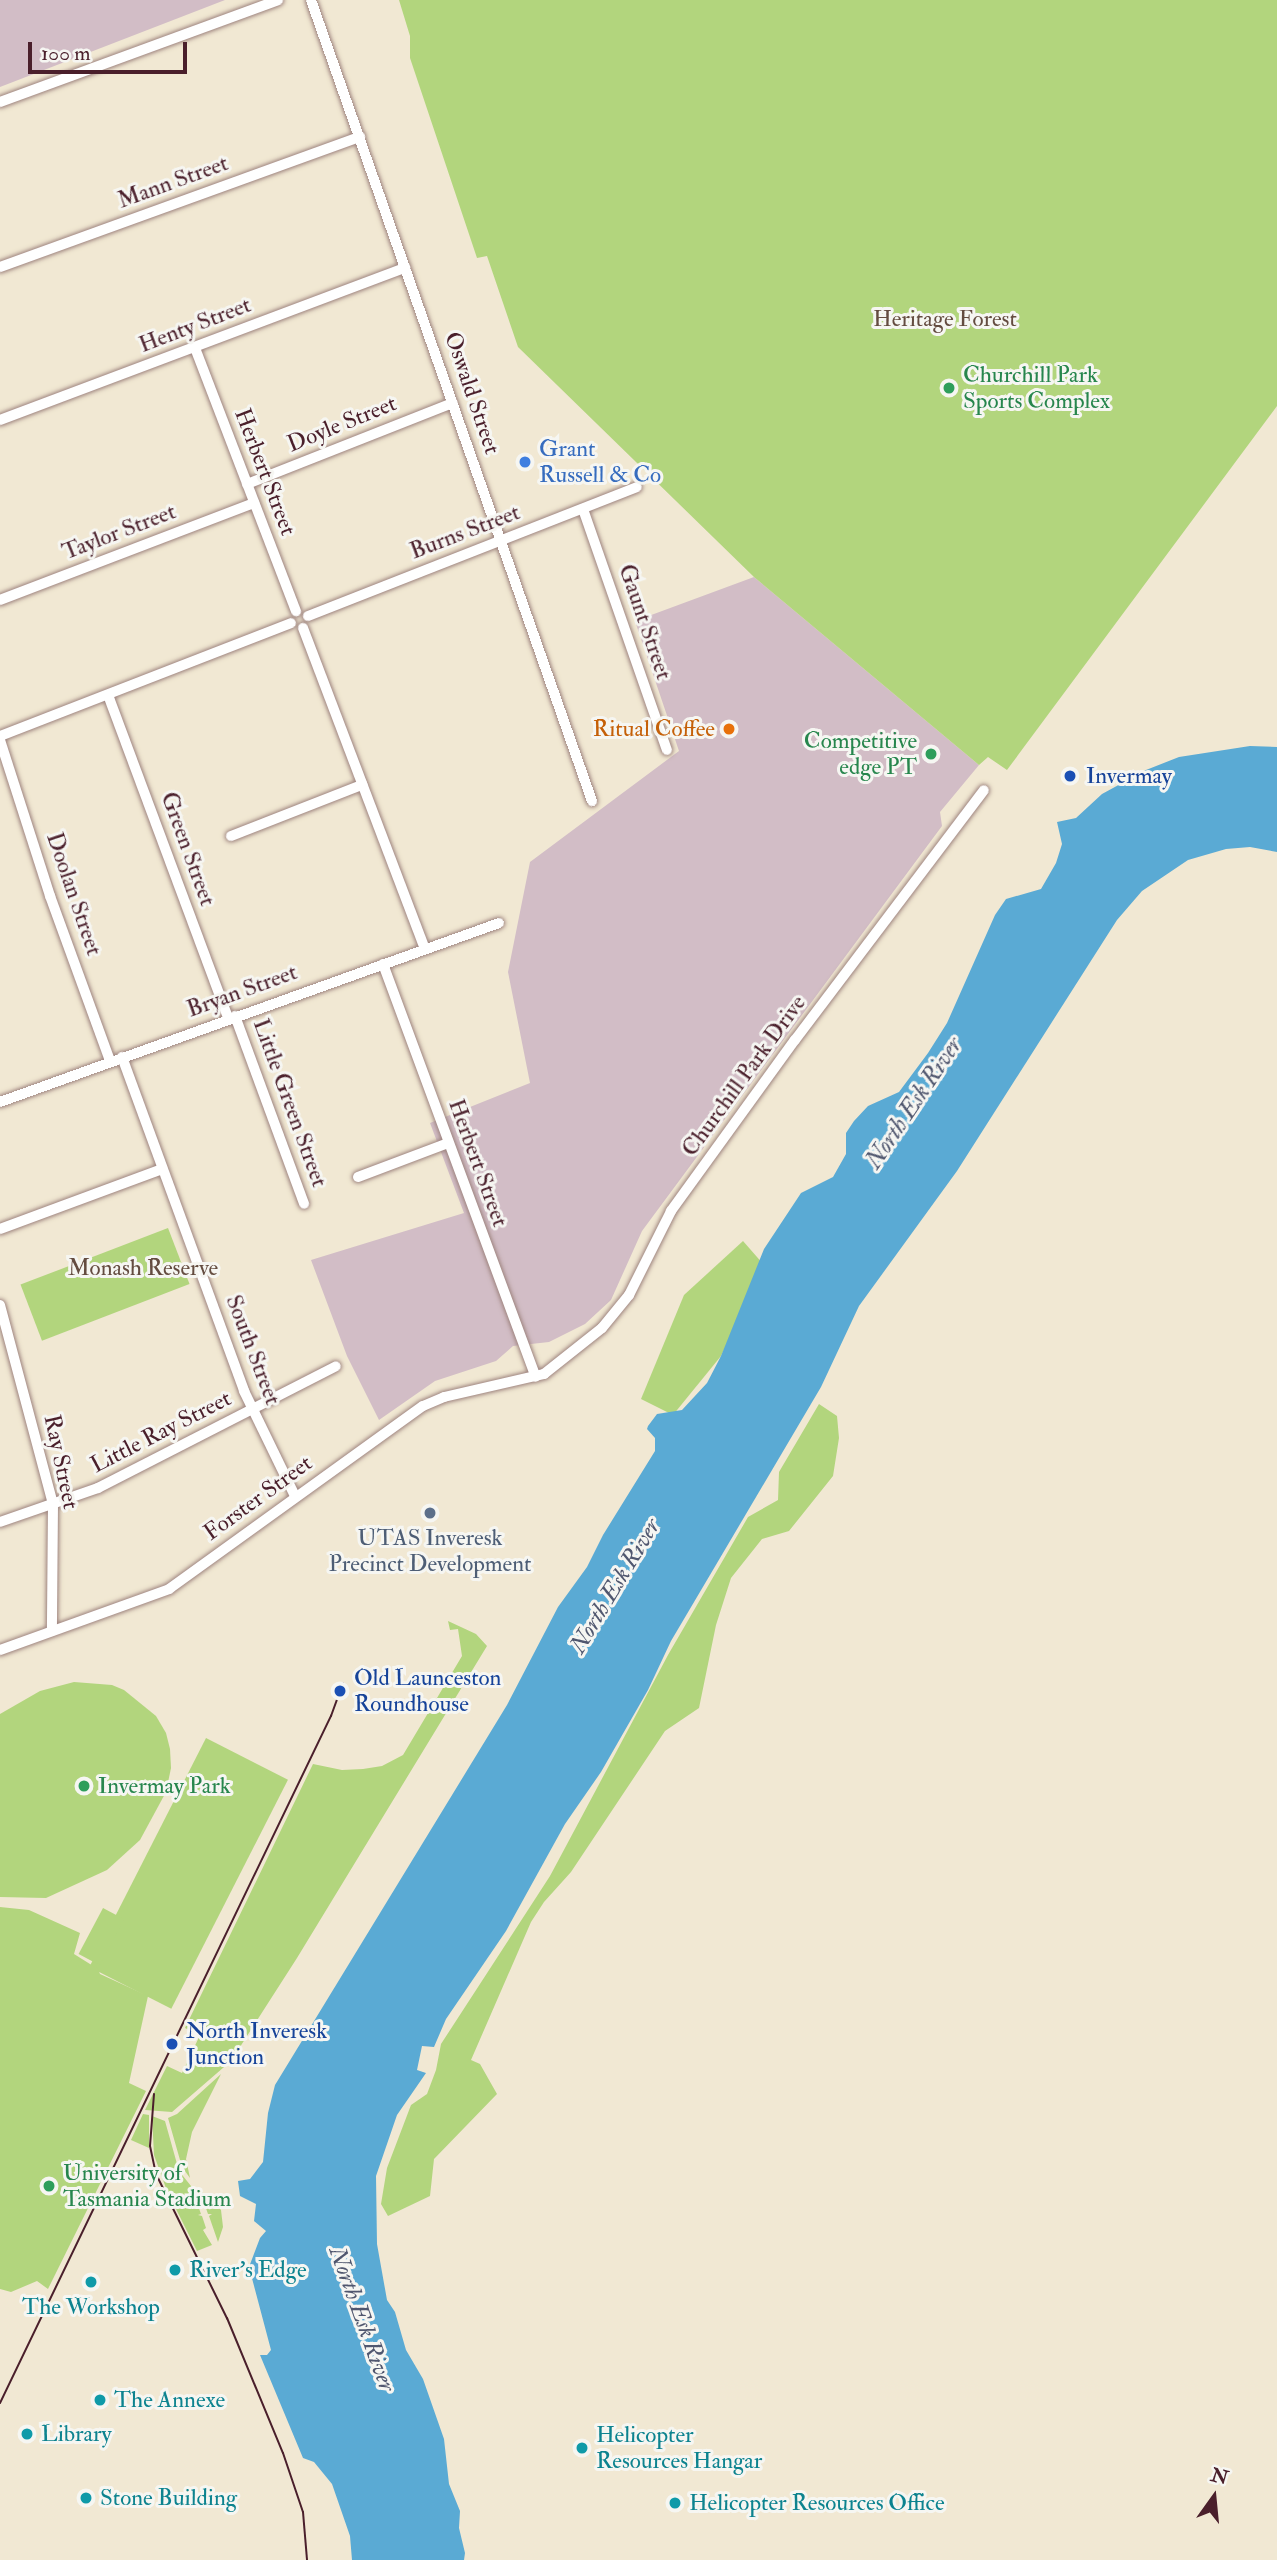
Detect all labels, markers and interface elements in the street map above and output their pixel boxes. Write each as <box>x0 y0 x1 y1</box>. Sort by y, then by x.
scale bar <box>32 28 191 72</box>
text: 100 m <box>41 40 91 67</box>
street label: Mann Street <box>114 149 232 215</box>
street label: Henty Street <box>135 291 255 359</box>
park label: Heritage Forest <box>873 305 1017 333</box>
street label: Oswald Street <box>438 328 506 458</box>
place label: Churchill Park Sports Complex <box>963 361 1110 415</box>
marker: Churchill Park Sports Complex <box>941 380 957 396</box>
street label: Doyle Street <box>283 390 401 458</box>
street label: Herbert Street <box>228 405 302 539</box>
place label: Grant Russell & Co <box>539 435 661 489</box>
marker: Grant Russell & Co <box>517 454 533 470</box>
street label: Taylor Street <box>58 498 180 566</box>
street label: Burns Street <box>406 498 524 566</box>
street label: Gaunt Street <box>612 561 678 683</box>
place label: Ritual Coffee <box>593 715 715 743</box>
marker: Ritual Coffee <box>721 721 737 737</box>
place label: Competitive edge PT <box>804 727 917 781</box>
marker: Competitive edge PT <box>923 746 939 762</box>
place label: Invermay <box>1086 762 1172 790</box>
marker: Invermay <box>1060 766 1080 786</box>
street label: Green Street <box>155 788 221 910</box>
street label: Doolan Street <box>40 829 108 959</box>
street label: Bryan Street <box>183 958 301 1024</box>
street label: Churchill Park Drive <box>676 990 812 1162</box>
street label: Little Green Street <box>247 1015 333 1191</box>
water label: North Esk River <box>860 1032 968 1174</box>
street label: Herbert Street <box>442 1095 514 1231</box>
park label: Monash Reserve <box>68 1254 218 1282</box>
street label: South Street <box>219 1291 287 1409</box>
street label: Little Ray Street <box>86 1385 236 1479</box>
street label: Ray Street <box>38 1412 84 1512</box>
street label: Forster Street <box>198 1449 318 1547</box>
marker: UTAS Inveresk Precinct Development <box>422 1505 438 1521</box>
water label: North Esk River <box>564 1513 666 1659</box>
place label: UTAS Inveresk Precinct Development <box>329 1524 531 1578</box>
place label: Old Launceston Roundhouse <box>354 1664 501 1718</box>
marker: Old Launceston Roundhouse <box>332 1683 348 1699</box>
place label: Invermay Park <box>98 1772 231 1800</box>
marker: Invermay Park <box>76 1778 92 1794</box>
place label: North Inveresk Junction <box>186 2017 327 2071</box>
marker: North Inveresk Junction <box>164 2036 180 2052</box>
place label: University of Tasmania Stadium <box>63 2159 231 2213</box>
marker: University of Tasmania Stadium <box>41 2178 57 2194</box>
water label: North Esk River <box>322 2243 402 2395</box>
place label: River's Edge <box>189 2256 307 2284</box>
marker: River's Edge <box>167 2262 183 2278</box>
marker: The Workshop <box>83 2274 99 2290</box>
place label: The Workshop <box>22 2293 160 2321</box>
place label: The Annexe <box>114 2386 225 2414</box>
marker: The Annexe <box>92 2392 108 2408</box>
place label: Library <box>41 2420 112 2448</box>
place label: Helicopter Resources Hangar <box>596 2421 762 2475</box>
marker: Library <box>19 2426 35 2442</box>
marker: Helicopter Resources Hangar <box>574 2440 590 2456</box>
north arrow <box>1179 2462 1249 2532</box>
text: N <box>1208 2463 1231 2491</box>
place label: Stone Building <box>100 2484 237 2512</box>
place label: Helicopter Resources Office <box>689 2489 945 2517</box>
marker: Stone Building <box>78 2490 94 2506</box>
marker: Helicopter Resources Office <box>667 2495 683 2511</box>

